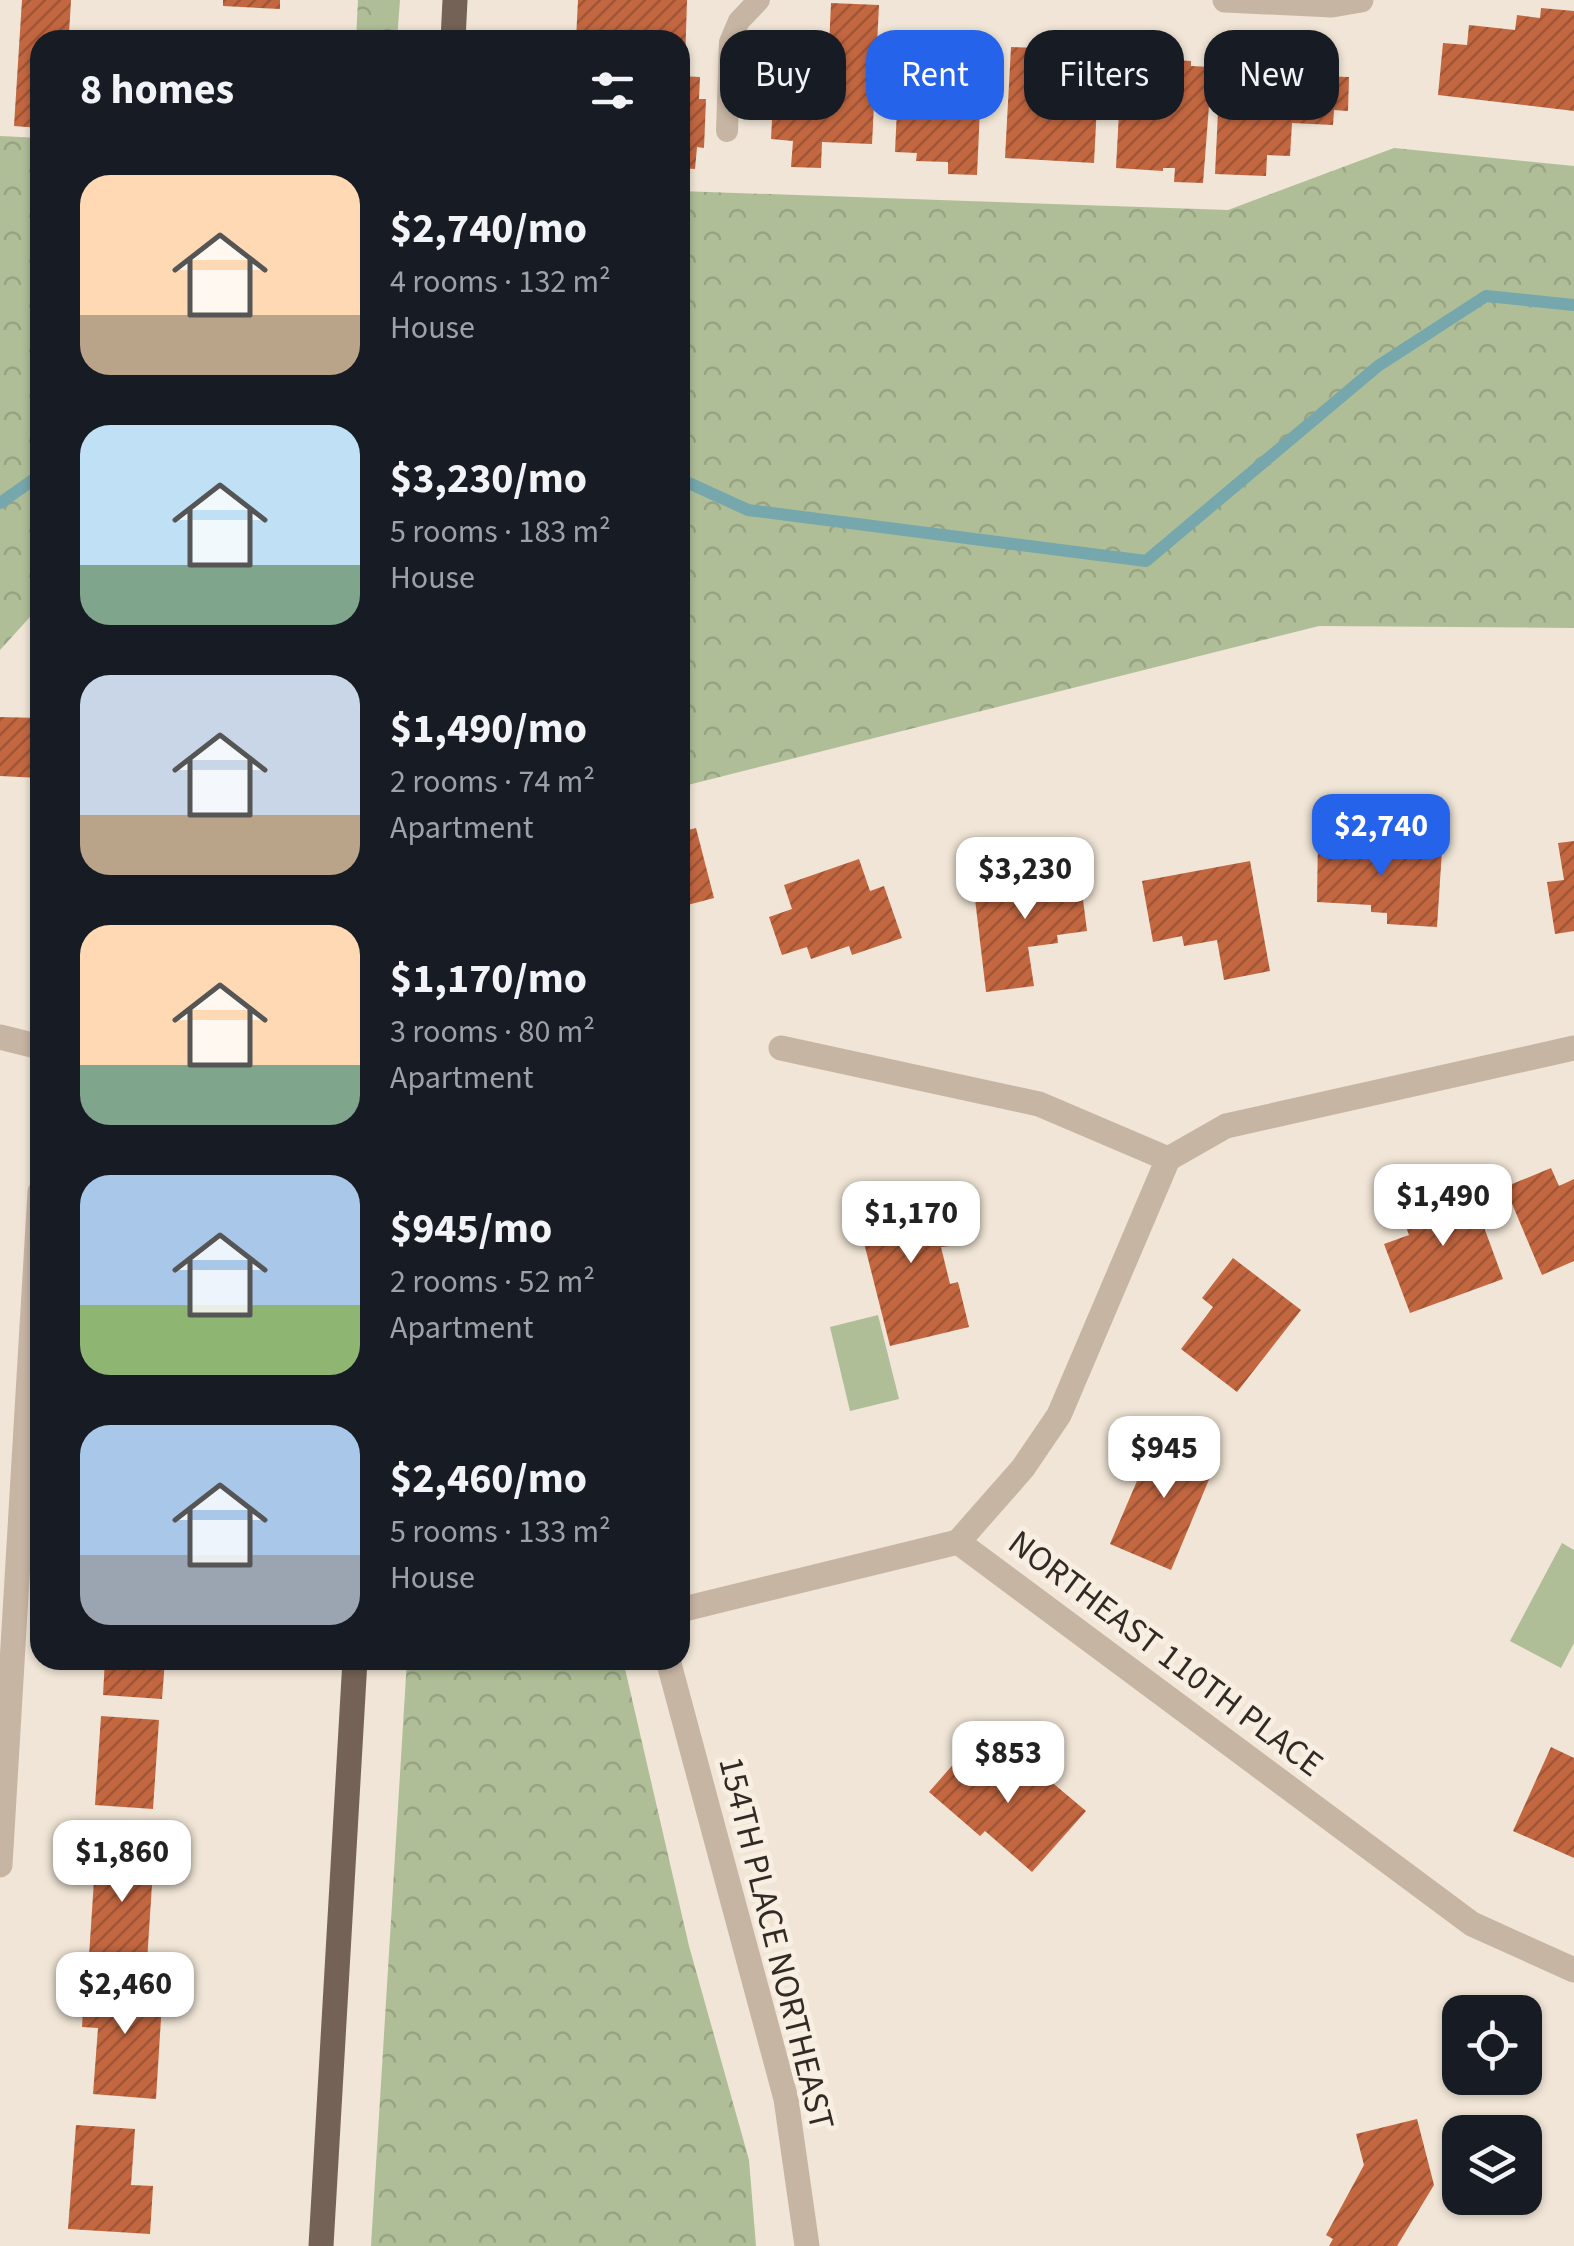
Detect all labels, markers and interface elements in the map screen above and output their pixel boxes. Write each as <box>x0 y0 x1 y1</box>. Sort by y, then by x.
chip: Buy <box>720 30 846 120</box>
chip: Rent <box>866 30 1004 120</box>
chip: Filters <box>1024 30 1184 120</box>
chip: New <box>1204 30 1339 120</box>
text: 8 homes <box>80 60 234 120</box>
icon: filters <box>585 63 640 118</box>
text: $2,740/mo <box>390 199 587 259</box>
icon: home <box>160 215 280 335</box>
text: 4 rooms · 132 m² <box>390 259 611 305</box>
text: House <box>390 305 475 351</box>
text: $3,230/mo <box>390 449 587 509</box>
icon: home <box>160 465 280 585</box>
text: 5 rooms · 183 m² <box>390 509 611 555</box>
text: House <box>390 555 475 601</box>
text: $1,490/mo <box>390 699 587 759</box>
icon: home <box>160 715 280 835</box>
text: 2 rooms · 74 m² <box>390 759 595 805</box>
pin: $2,740 <box>1300 794 1462 879</box>
text: $2,740 <box>1334 803 1428 849</box>
text: Apartment <box>390 805 533 851</box>
pin: $3,230 <box>944 837 1106 922</box>
text: $3,230 <box>978 846 1072 892</box>
text: $1,170/mo <box>390 949 587 1009</box>
icon: home <box>160 965 280 1085</box>
text: 3 rooms · 80 m² <box>390 1009 595 1055</box>
text: Apartment <box>390 1055 533 1101</box>
pin: $1,490 <box>1362 1164 1524 1249</box>
text: $1,490 <box>1396 1173 1490 1219</box>
pin: $1,170 <box>830 1181 992 1266</box>
text: $1,170 <box>864 1190 958 1236</box>
text: $945/mo <box>390 1199 552 1259</box>
icon: home <box>160 1215 280 1335</box>
text: 2 rooms · 52 m² <box>390 1259 595 1305</box>
text: Apartment <box>390 1305 533 1351</box>
pin: $945 <box>1105 1416 1223 1501</box>
text: $945 <box>1130 1425 1198 1471</box>
text: $2,460/mo <box>390 1449 587 1509</box>
icon: home <box>160 1465 280 1585</box>
text: 5 rooms · 133 m² <box>390 1509 611 1555</box>
street label: NORTHEAST 110TH PLACE <box>997 1519 1333 1789</box>
text: House <box>390 1555 475 1601</box>
pin: $853 <box>949 1721 1067 1806</box>
text: $853 <box>974 1730 1042 1776</box>
street label: 154TH PLACE NORTHEAST <box>705 1751 847 2135</box>
pin: $1,860 <box>41 1820 203 1905</box>
text: $1,860 <box>75 1829 169 1875</box>
pin: $2,460 <box>44 1952 206 2037</box>
text: $2,460 <box>78 1961 172 2007</box>
map controls <box>1442 1995 1542 2215</box>
button: locate <box>1442 1995 1542 2095</box>
button: layers <box>1442 2115 1542 2215</box>

